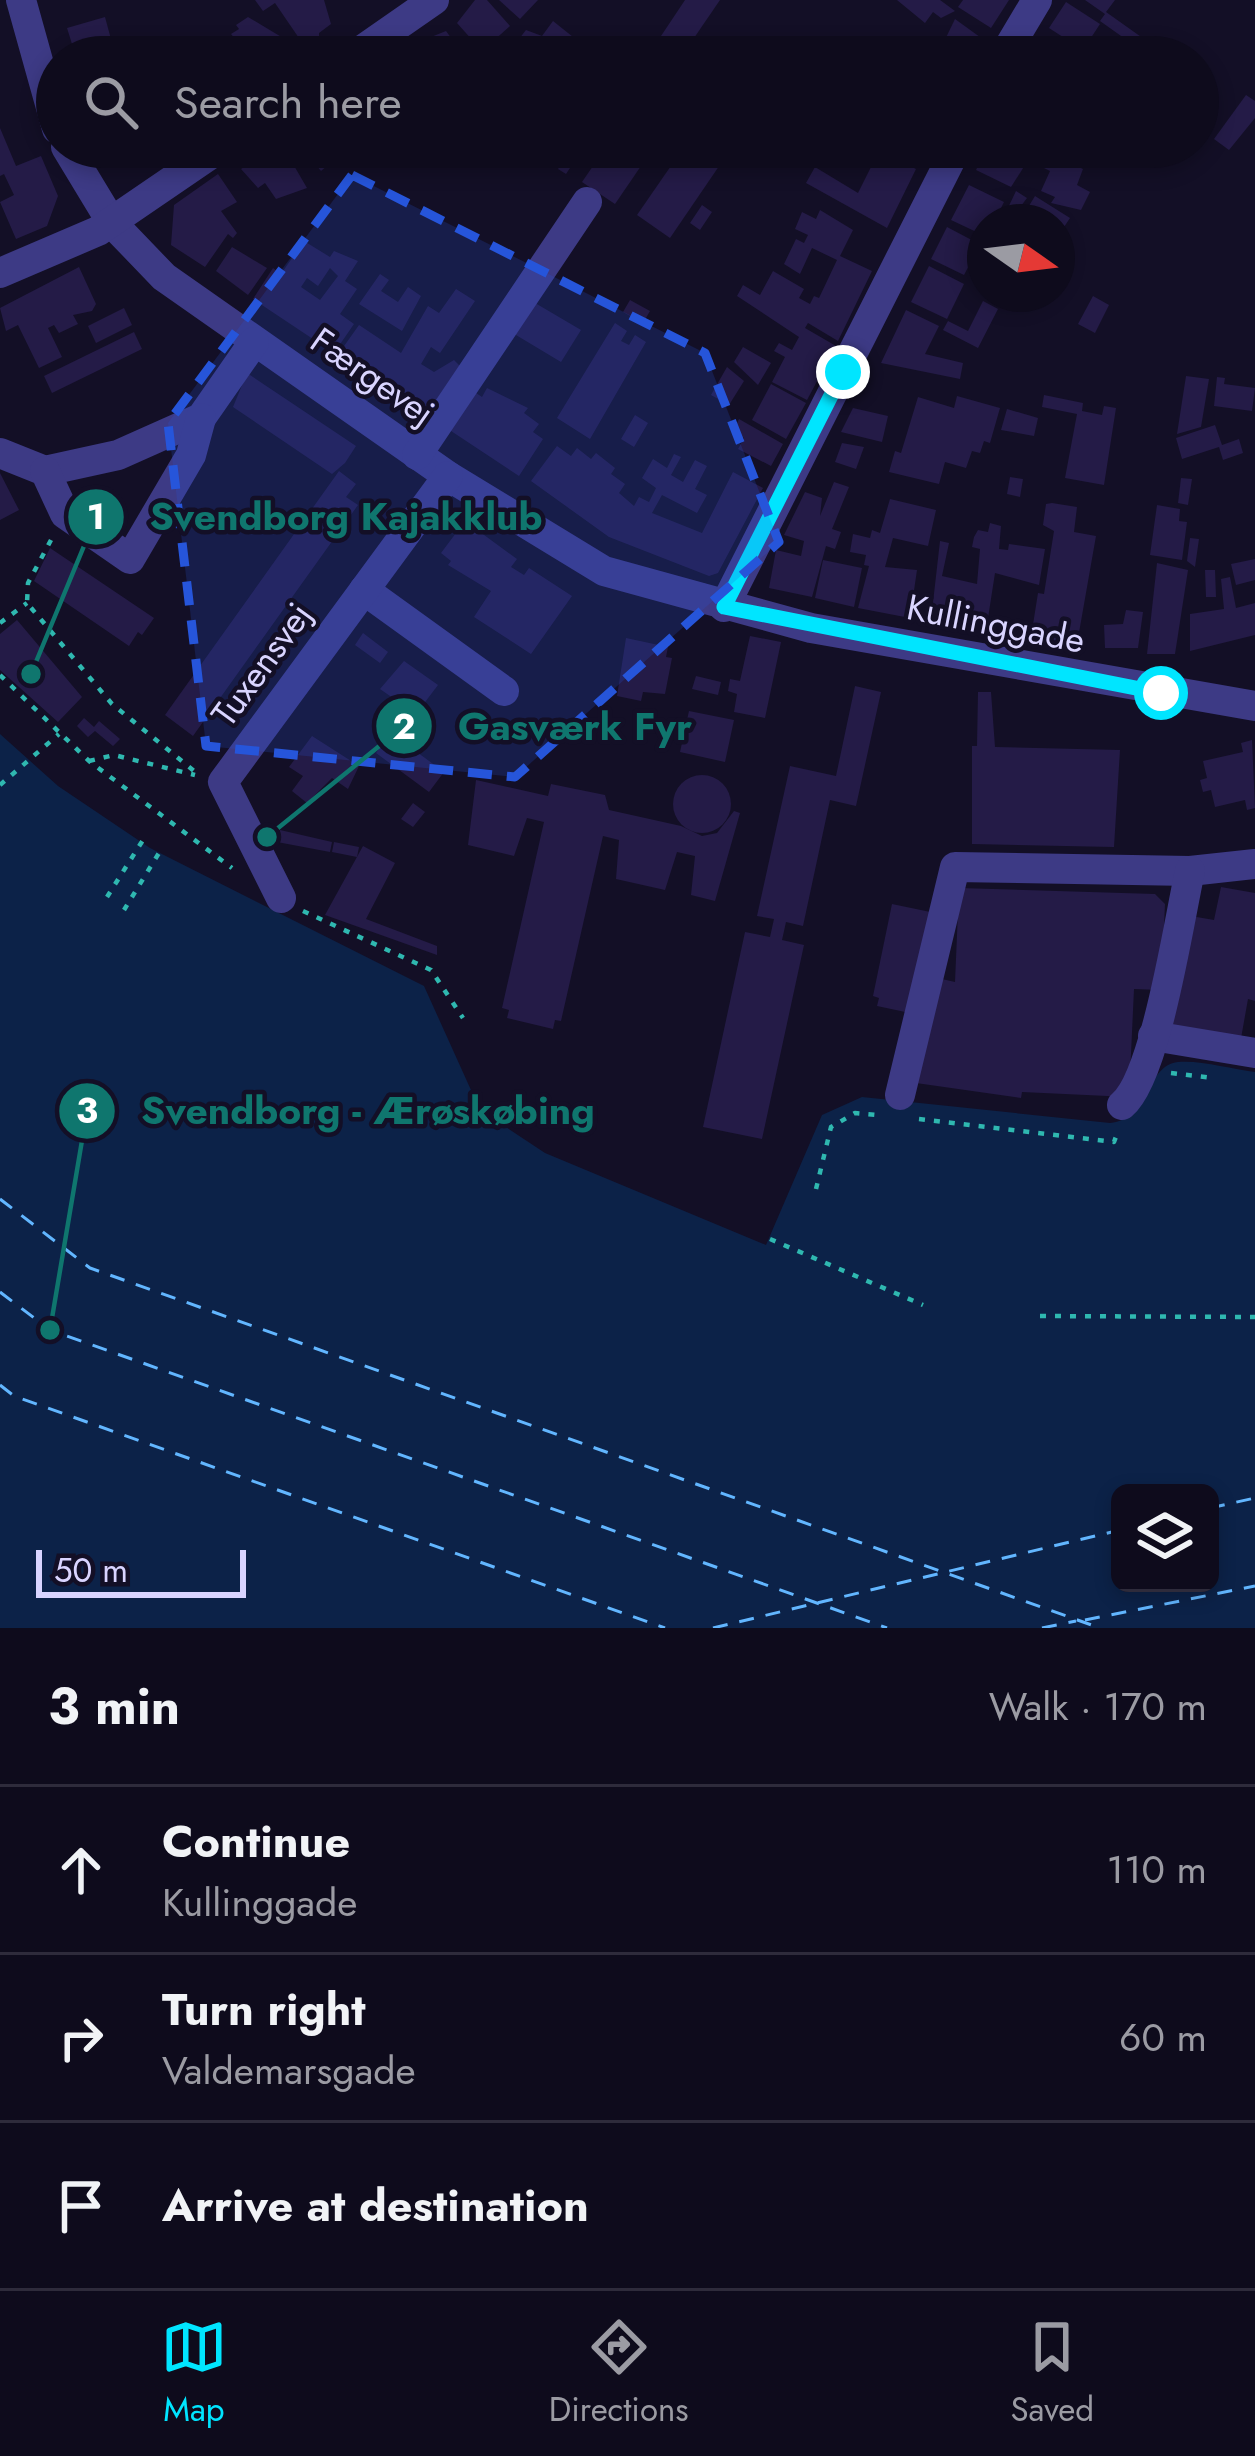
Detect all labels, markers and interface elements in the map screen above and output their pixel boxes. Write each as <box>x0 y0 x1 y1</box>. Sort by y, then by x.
search box <box>36 36 1219 168</box>
icon: search <box>78 69 144 135</box>
text: Search here <box>174 70 402 135</box>
north arrow <box>967 204 1075 312</box>
street label: Færgevej <box>300 314 446 438</box>
route end <box>816 345 870 399</box>
callout: Svendborg Kajakklub <box>66 479 567 554</box>
text: Svendborg Kajakklub <box>149 488 543 545</box>
text: 1 <box>87 490 105 542</box>
street label: Kullinggade <box>902 580 1090 666</box>
street label: Tuxensvej <box>198 591 324 737</box>
route start <box>1134 666 1188 720</box>
callout: Gasværk Fyr <box>374 689 716 764</box>
text: Gasværk Fyr <box>458 698 692 755</box>
text: 2 <box>392 700 416 752</box>
callout: Svendborg - Ærøskøbing <box>57 1073 619 1148</box>
text: Svendborg - Ærøskøbing <box>141 1082 595 1139</box>
text: 3 <box>76 1084 98 1136</box>
map controls <box>1111 1484 1219 1592</box>
button: layers <box>1111 1484 1219 1592</box>
scale bar <box>36 1544 246 1597</box>
text: 50 m <box>54 1547 128 1594</box>
text: 3 min <box>48 1669 180 1743</box>
text: Walk · 170 m <box>989 1678 1207 1735</box>
text: Continue <box>162 1809 350 1874</box>
icon: ahead <box>48 1837 114 1903</box>
text: 110 m <box>1106 1841 1207 1898</box>
text: Kullinggade <box>162 1874 357 1931</box>
text: Turn right <box>162 1977 366 2042</box>
icon: right <box>48 2005 114 2071</box>
text: 60 m <box>1119 2009 1207 2066</box>
text: Valdemarsgade <box>162 2042 415 2099</box>
icon: arrive <box>48 2173 114 2239</box>
text: Arrive at destination <box>162 2173 589 2238</box>
tab: Map <box>161 2314 227 2433</box>
tab: Directions <box>549 2314 689 2433</box>
tab: Saved <box>1010 2314 1094 2433</box>

